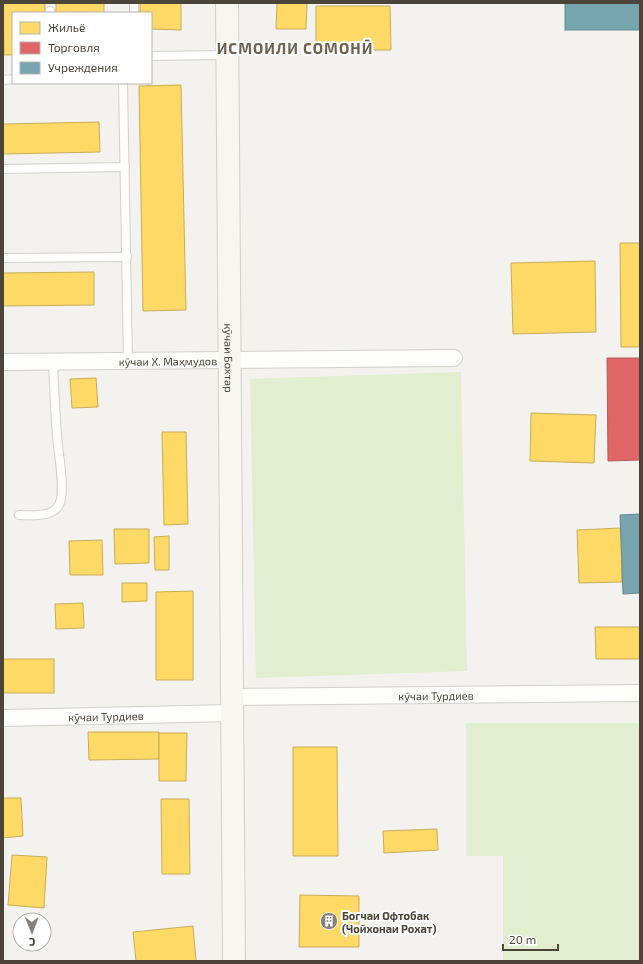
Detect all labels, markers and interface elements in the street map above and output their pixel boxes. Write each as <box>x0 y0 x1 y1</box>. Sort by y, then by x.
legend <box>12 12 152 84</box>
text: Жильё <box>48 20 85 34</box>
district label: ИСМОИЛИ СОМОНӢ <box>217 39 373 57</box>
text: Торговля <box>48 40 100 54</box>
text: Учреждения <box>48 60 118 74</box>
street label: кӯчаи Бохтар <box>222 323 236 393</box>
street label: кӯчаи Х. Маҳмудов <box>119 354 217 368</box>
street label: кӯчаи Турдиев <box>398 688 474 703</box>
street label: кӯчаи Турдиев <box>68 708 144 724</box>
place label: Богчаи Офтобак (Чойхонаи Рохат) <box>342 909 436 935</box>
building icon: Богчаи Офтобак (Чойхонаи Рохат) <box>319 911 339 931</box>
north arrow <box>12 912 52 952</box>
scale bar <box>503 926 558 952</box>
text: 20 m <box>509 932 536 946</box>
text: С <box>28 936 36 949</box>

